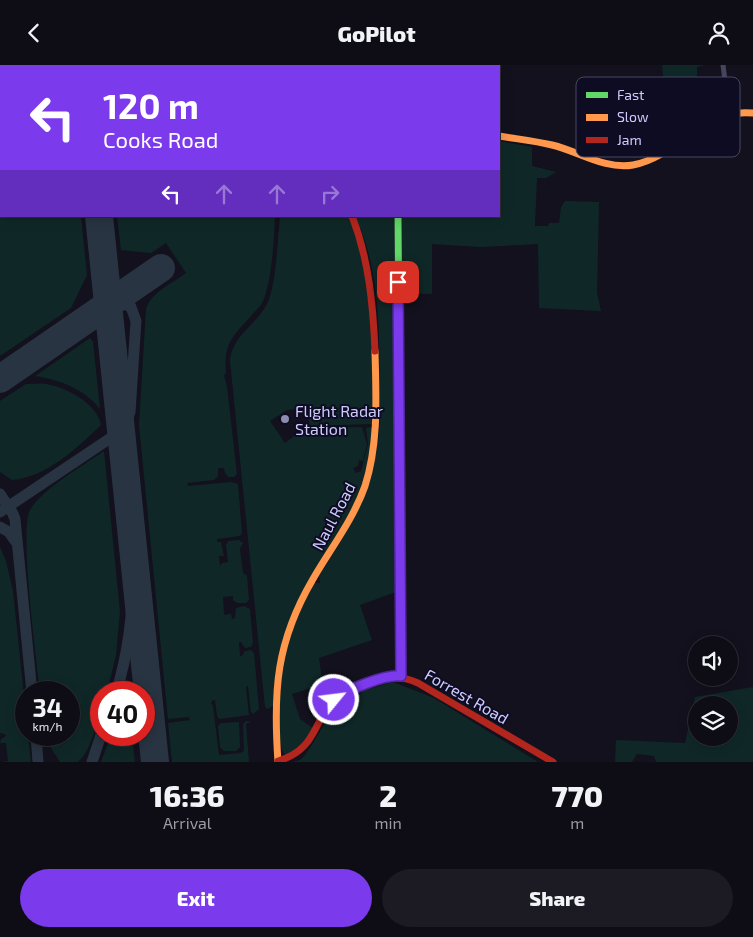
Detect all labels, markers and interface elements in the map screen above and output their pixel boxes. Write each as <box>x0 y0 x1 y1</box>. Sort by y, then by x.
icon: back <box>20 19 48 47</box>
icon: person <box>705 19 733 47</box>
text: GoPilot <box>337 20 416 46</box>
legend <box>576 77 740 157</box>
text: 120 m <box>103 84 199 126</box>
icon: left <box>20 85 85 150</box>
text: Fast <box>617 86 644 103</box>
text: Slow <box>617 108 649 125</box>
text: Cooks Road <box>103 126 218 152</box>
text: Jam <box>617 131 642 148</box>
icon: left <box>157 180 185 208</box>
icon: ahead <box>210 180 238 208</box>
icon: ahead <box>263 180 291 208</box>
icon: right <box>316 180 344 208</box>
pin <box>377 261 419 303</box>
icon: arrive <box>384 268 412 296</box>
place label: Flight Radar Station <box>295 401 384 438</box>
marker: Flight Radar Station <box>279 413 291 425</box>
street label: Naul Road <box>307 479 359 553</box>
map controls <box>688 636 738 746</box>
button: sound <box>688 636 738 686</box>
street label: Forrest Road <box>422 664 512 728</box>
position arrow <box>307 673 359 725</box>
speed limit sign: 40 <box>90 681 155 746</box>
text: 34 <box>32 692 63 722</box>
button: layers <box>688 696 738 746</box>
text: km/h <box>33 719 62 733</box>
text: 16:36 <box>150 777 225 813</box>
text: 2 <box>379 777 397 813</box>
text: 770 <box>552 777 603 813</box>
text: Arrival <box>163 813 212 832</box>
text: min <box>374 813 402 832</box>
text: m <box>570 813 584 832</box>
button: Exit <box>20 869 372 927</box>
button: Share <box>382 869 733 927</box>

